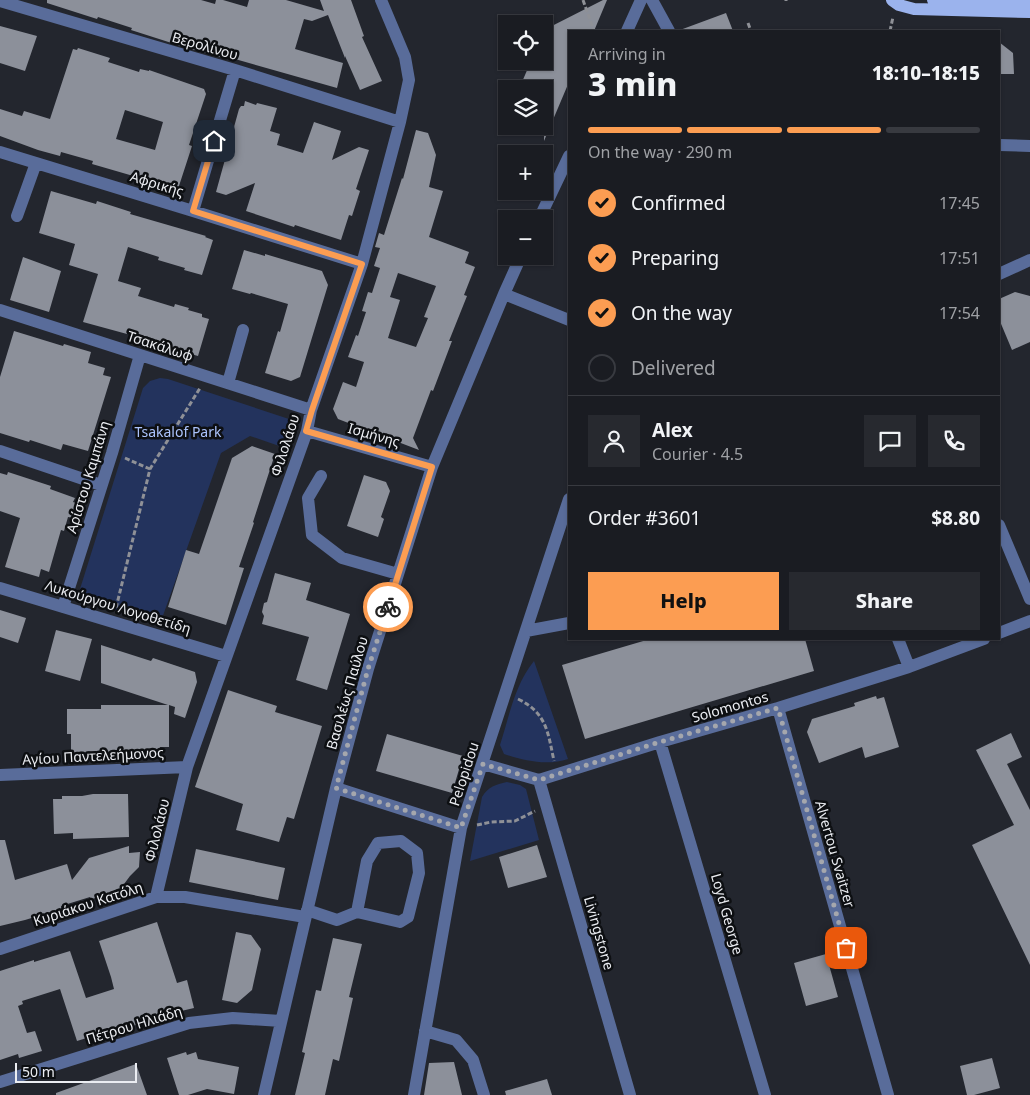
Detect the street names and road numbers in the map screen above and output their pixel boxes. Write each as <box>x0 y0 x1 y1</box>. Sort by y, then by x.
street label: Βερολίνου <box>170 27 240 64</box>
street label: Αφρικής <box>128 166 186 201</box>
street label: Τσακάλωφ <box>125 326 196 365</box>
street label: Φιλολάου <box>266 411 303 478</box>
street label: Αρίστου Καμπάνη <box>61 418 114 535</box>
street label: Ισμήνης <box>346 418 402 451</box>
street label: Λυκούργου Λογοθετίδη <box>43 575 194 638</box>
street label: Βασιλέως Παύλου <box>321 634 372 752</box>
street label: Solomontos <box>689 686 771 726</box>
street label: Pelopidou <box>444 739 483 808</box>
street label: Αγίου Παντελεήμονος <box>22 742 164 769</box>
street label: Φιλολάου <box>140 796 174 863</box>
street label: Alvertou Svaitzer <box>811 798 860 910</box>
street label: Loyd George <box>707 871 748 957</box>
street label: Κυριάκου Κατόλη <box>31 877 145 930</box>
street label: Livingstone <box>580 894 619 972</box>
street label: Πέτρου Ηλιάδη <box>83 1001 184 1048</box>

